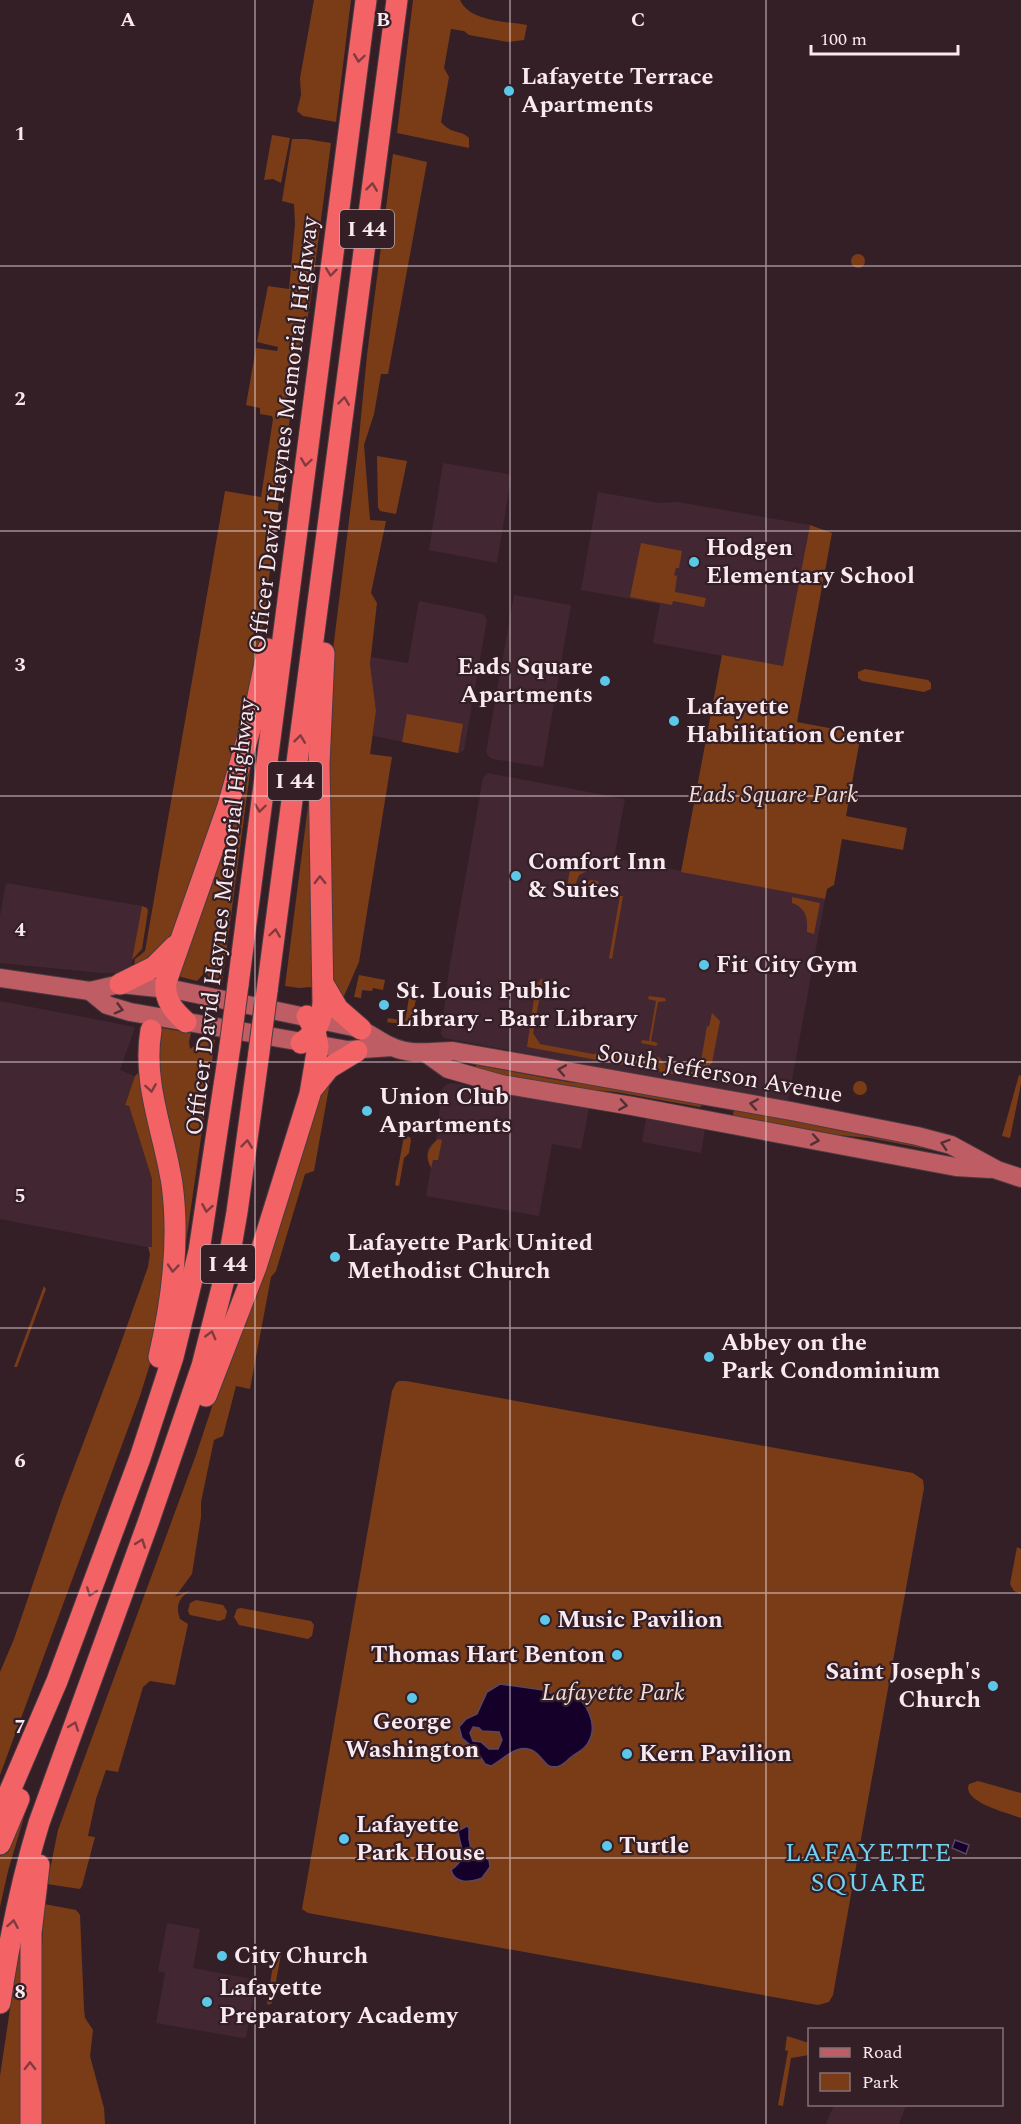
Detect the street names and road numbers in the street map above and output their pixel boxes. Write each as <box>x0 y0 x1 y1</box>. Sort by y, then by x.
road number: I 44 <box>340 210 394 248</box>
street label: Officer David Haynes Memorial Highway <box>239 213 329 656</box>
street label: Officer David Haynes Memorial Highway <box>176 695 266 1138</box>
road number: I 44 <box>268 762 322 800</box>
street label: South Jefferson Avenue <box>594 1035 846 1113</box>
road number: I 44 <box>201 1245 255 1283</box>

